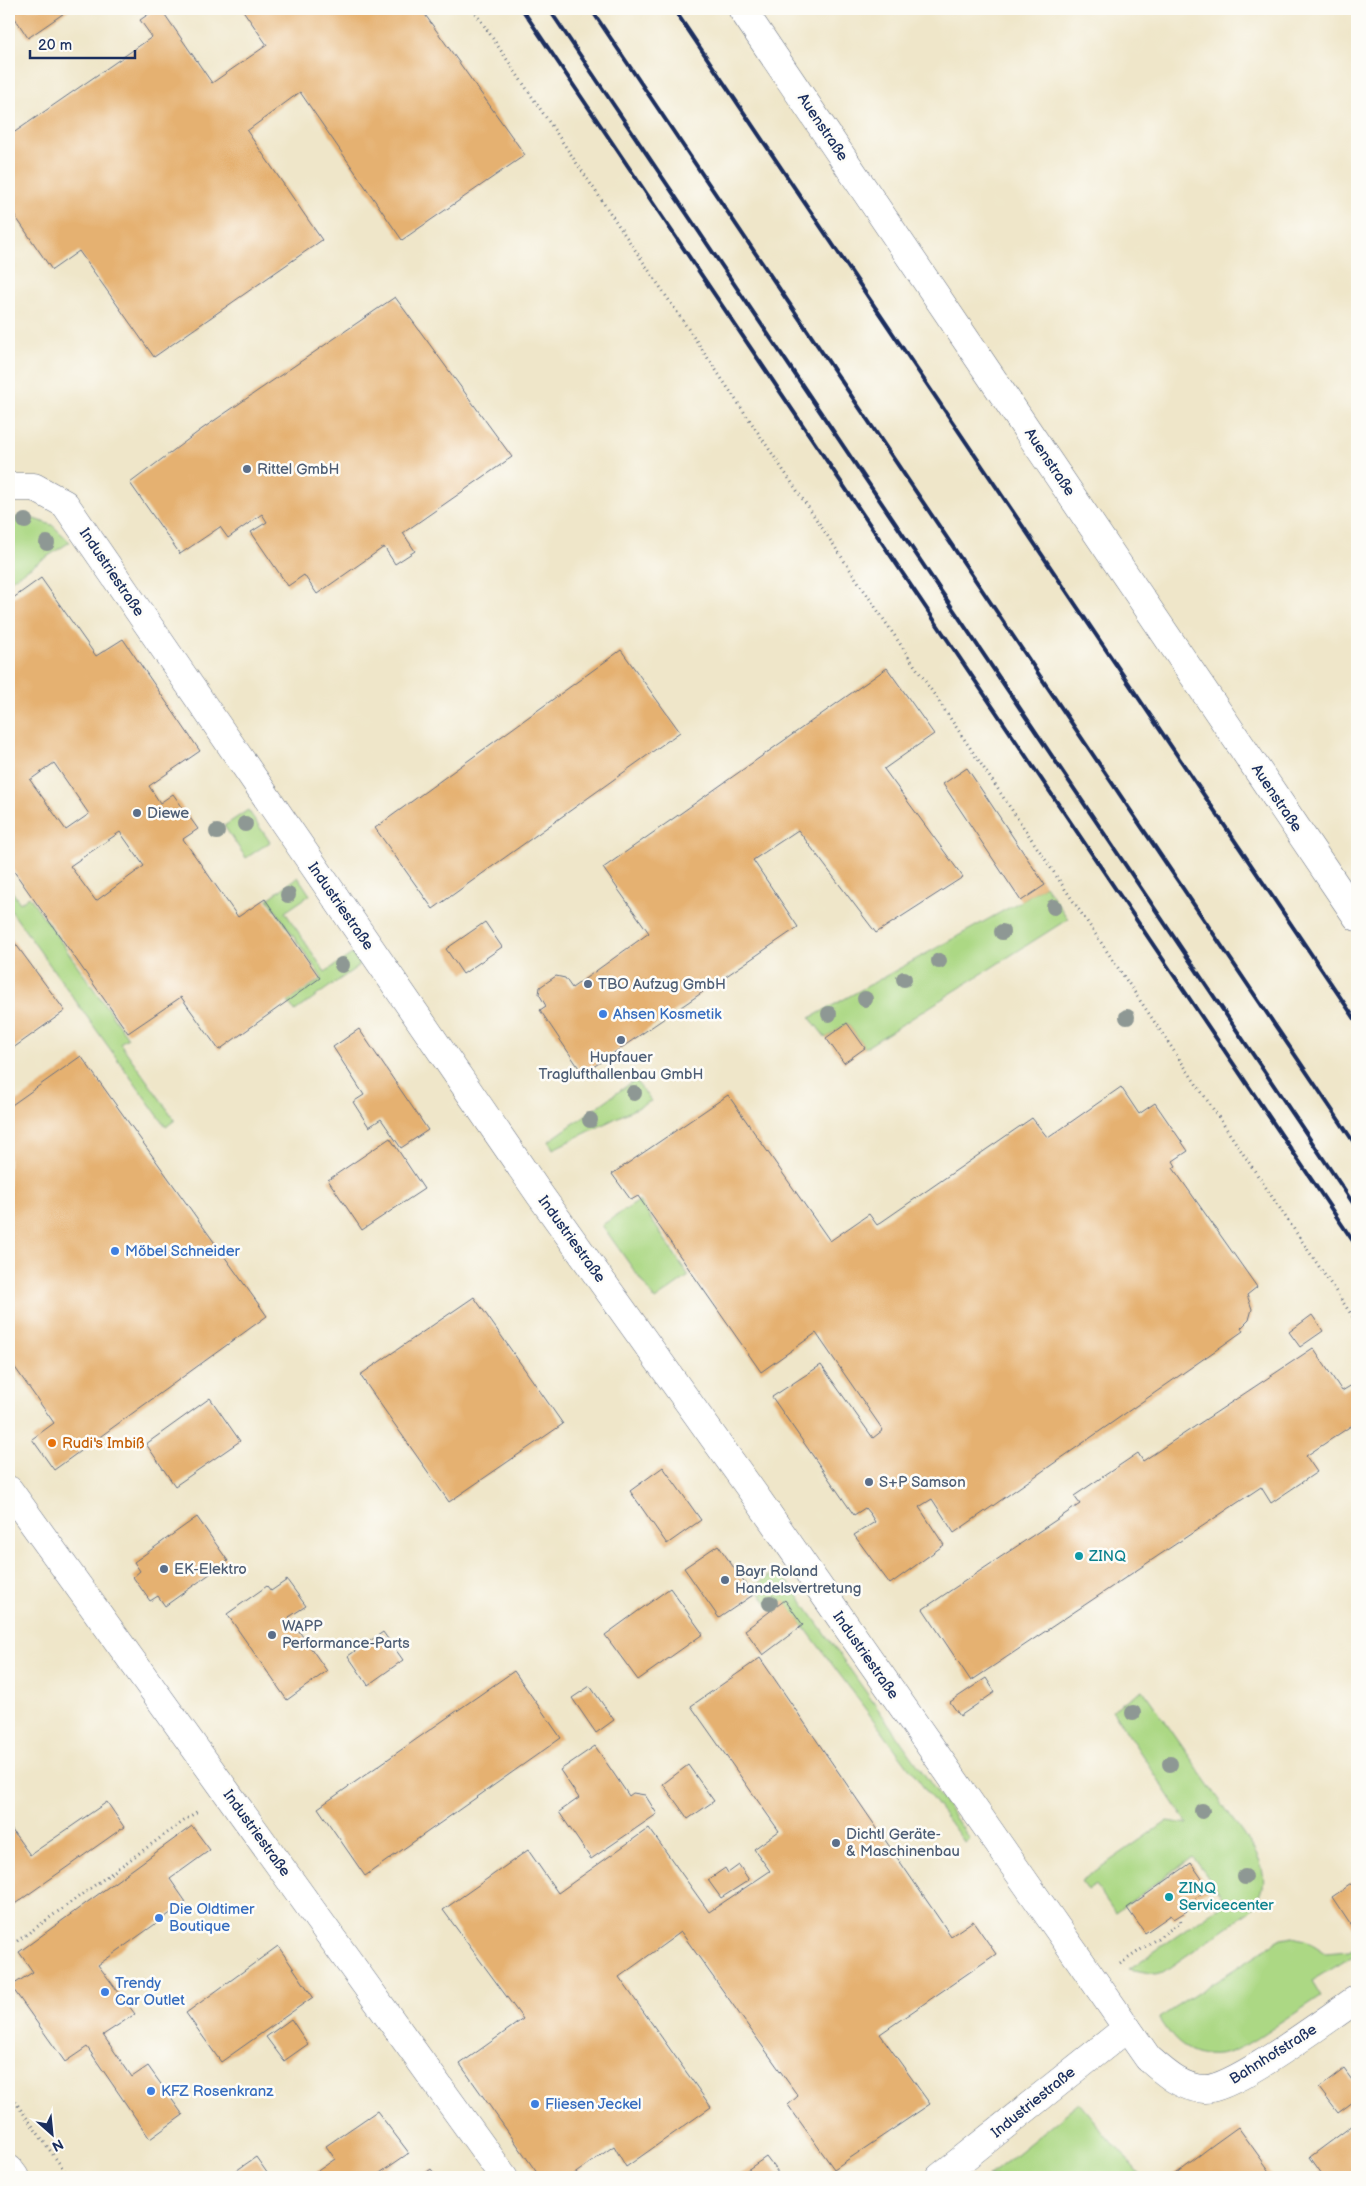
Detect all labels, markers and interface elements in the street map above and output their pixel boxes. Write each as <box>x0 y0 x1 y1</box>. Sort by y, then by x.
scale bar <box>30 28 135 60</box>
text: 20 m <box>38 36 72 55</box>
street label: Auenstraße <box>793 90 852 165</box>
street label: Auenstraße <box>1020 425 1079 500</box>
place label: Rittel GmbH <box>257 460 339 479</box>
marker: Rittel GmbH <box>241 463 253 475</box>
street label: Industriestraße <box>75 524 148 620</box>
street label: Auenstraße <box>1247 761 1306 836</box>
place label: Diewe <box>147 804 189 823</box>
marker: Diewe <box>131 807 143 819</box>
street label: Industriestraße <box>303 859 378 954</box>
place label: TBO Aufzug GmbH <box>598 975 726 994</box>
marker: TBO Aufzug GmbH <box>582 978 594 990</box>
place label: Ahsen Kosmetik <box>613 1005 722 1024</box>
marker: Ahsen Kosmetik <box>597 1008 609 1020</box>
marker: Hupfauer Traglufthallenbau GmbH <box>615 1034 627 1046</box>
place label: Hupfauer Traglufthallenbau GmbH <box>539 1048 703 1084</box>
street label: Industriestraße <box>534 1192 610 1287</box>
place label: Möbel Schneider <box>125 1242 241 1261</box>
marker: Möbel Schneider <box>109 1245 121 1257</box>
place label: Rudi's Imbiß <box>62 1434 145 1453</box>
marker: Rudi's Imbiß <box>46 1437 58 1449</box>
place label: S+P Samson <box>879 1473 966 1492</box>
marker: S+P Samson <box>863 1476 875 1488</box>
place label: ZINQ <box>1088 1547 1126 1566</box>
marker: ZINQ <box>1073 1550 1085 1562</box>
place label: EK-Elektro <box>174 1560 247 1579</box>
place label: Bayr Roland Handelsvertretung <box>735 1562 861 1598</box>
marker: EK-Elektro <box>158 1563 170 1575</box>
marker: Bayr Roland Handelsvertretung <box>719 1574 731 1586</box>
street label: Industriestraße <box>828 1608 903 1703</box>
place label: WAPP Performance-Parts <box>282 1617 410 1653</box>
marker: WAPP Performance-Parts <box>266 1629 278 1641</box>
street label: Industriestraße <box>219 1786 295 1881</box>
place label: Dichtl Geräte- & Maschinenbau <box>846 1825 960 1861</box>
marker: Dichtl Geräte- & Maschinenbau <box>830 1837 842 1849</box>
place label: ZINQ Servicecenter <box>1178 1879 1274 1915</box>
marker: ZINQ Servicecenter <box>1163 1891 1175 1903</box>
place label: Die Oldtimer Boutique <box>169 1900 255 1936</box>
marker: Die Oldtimer Boutique <box>153 1912 165 1924</box>
place label: Trendy Car Outlet <box>115 1974 185 2010</box>
marker: Trendy Car Outlet <box>99 1986 111 1998</box>
street label: Bahnhofstraße <box>1226 2020 1321 2089</box>
street label: Industriestraße <box>987 2063 1079 2142</box>
place label: KFZ Rosenkranz <box>161 2082 274 2101</box>
marker: KFZ Rosenkranz <box>145 2085 157 2097</box>
place label: Fliesen Jeckel <box>545 2095 641 2114</box>
marker: Fliesen Jeckel <box>529 2098 541 2110</box>
north arrow <box>28 2108 78 2158</box>
text: N <box>49 2135 66 2155</box>

